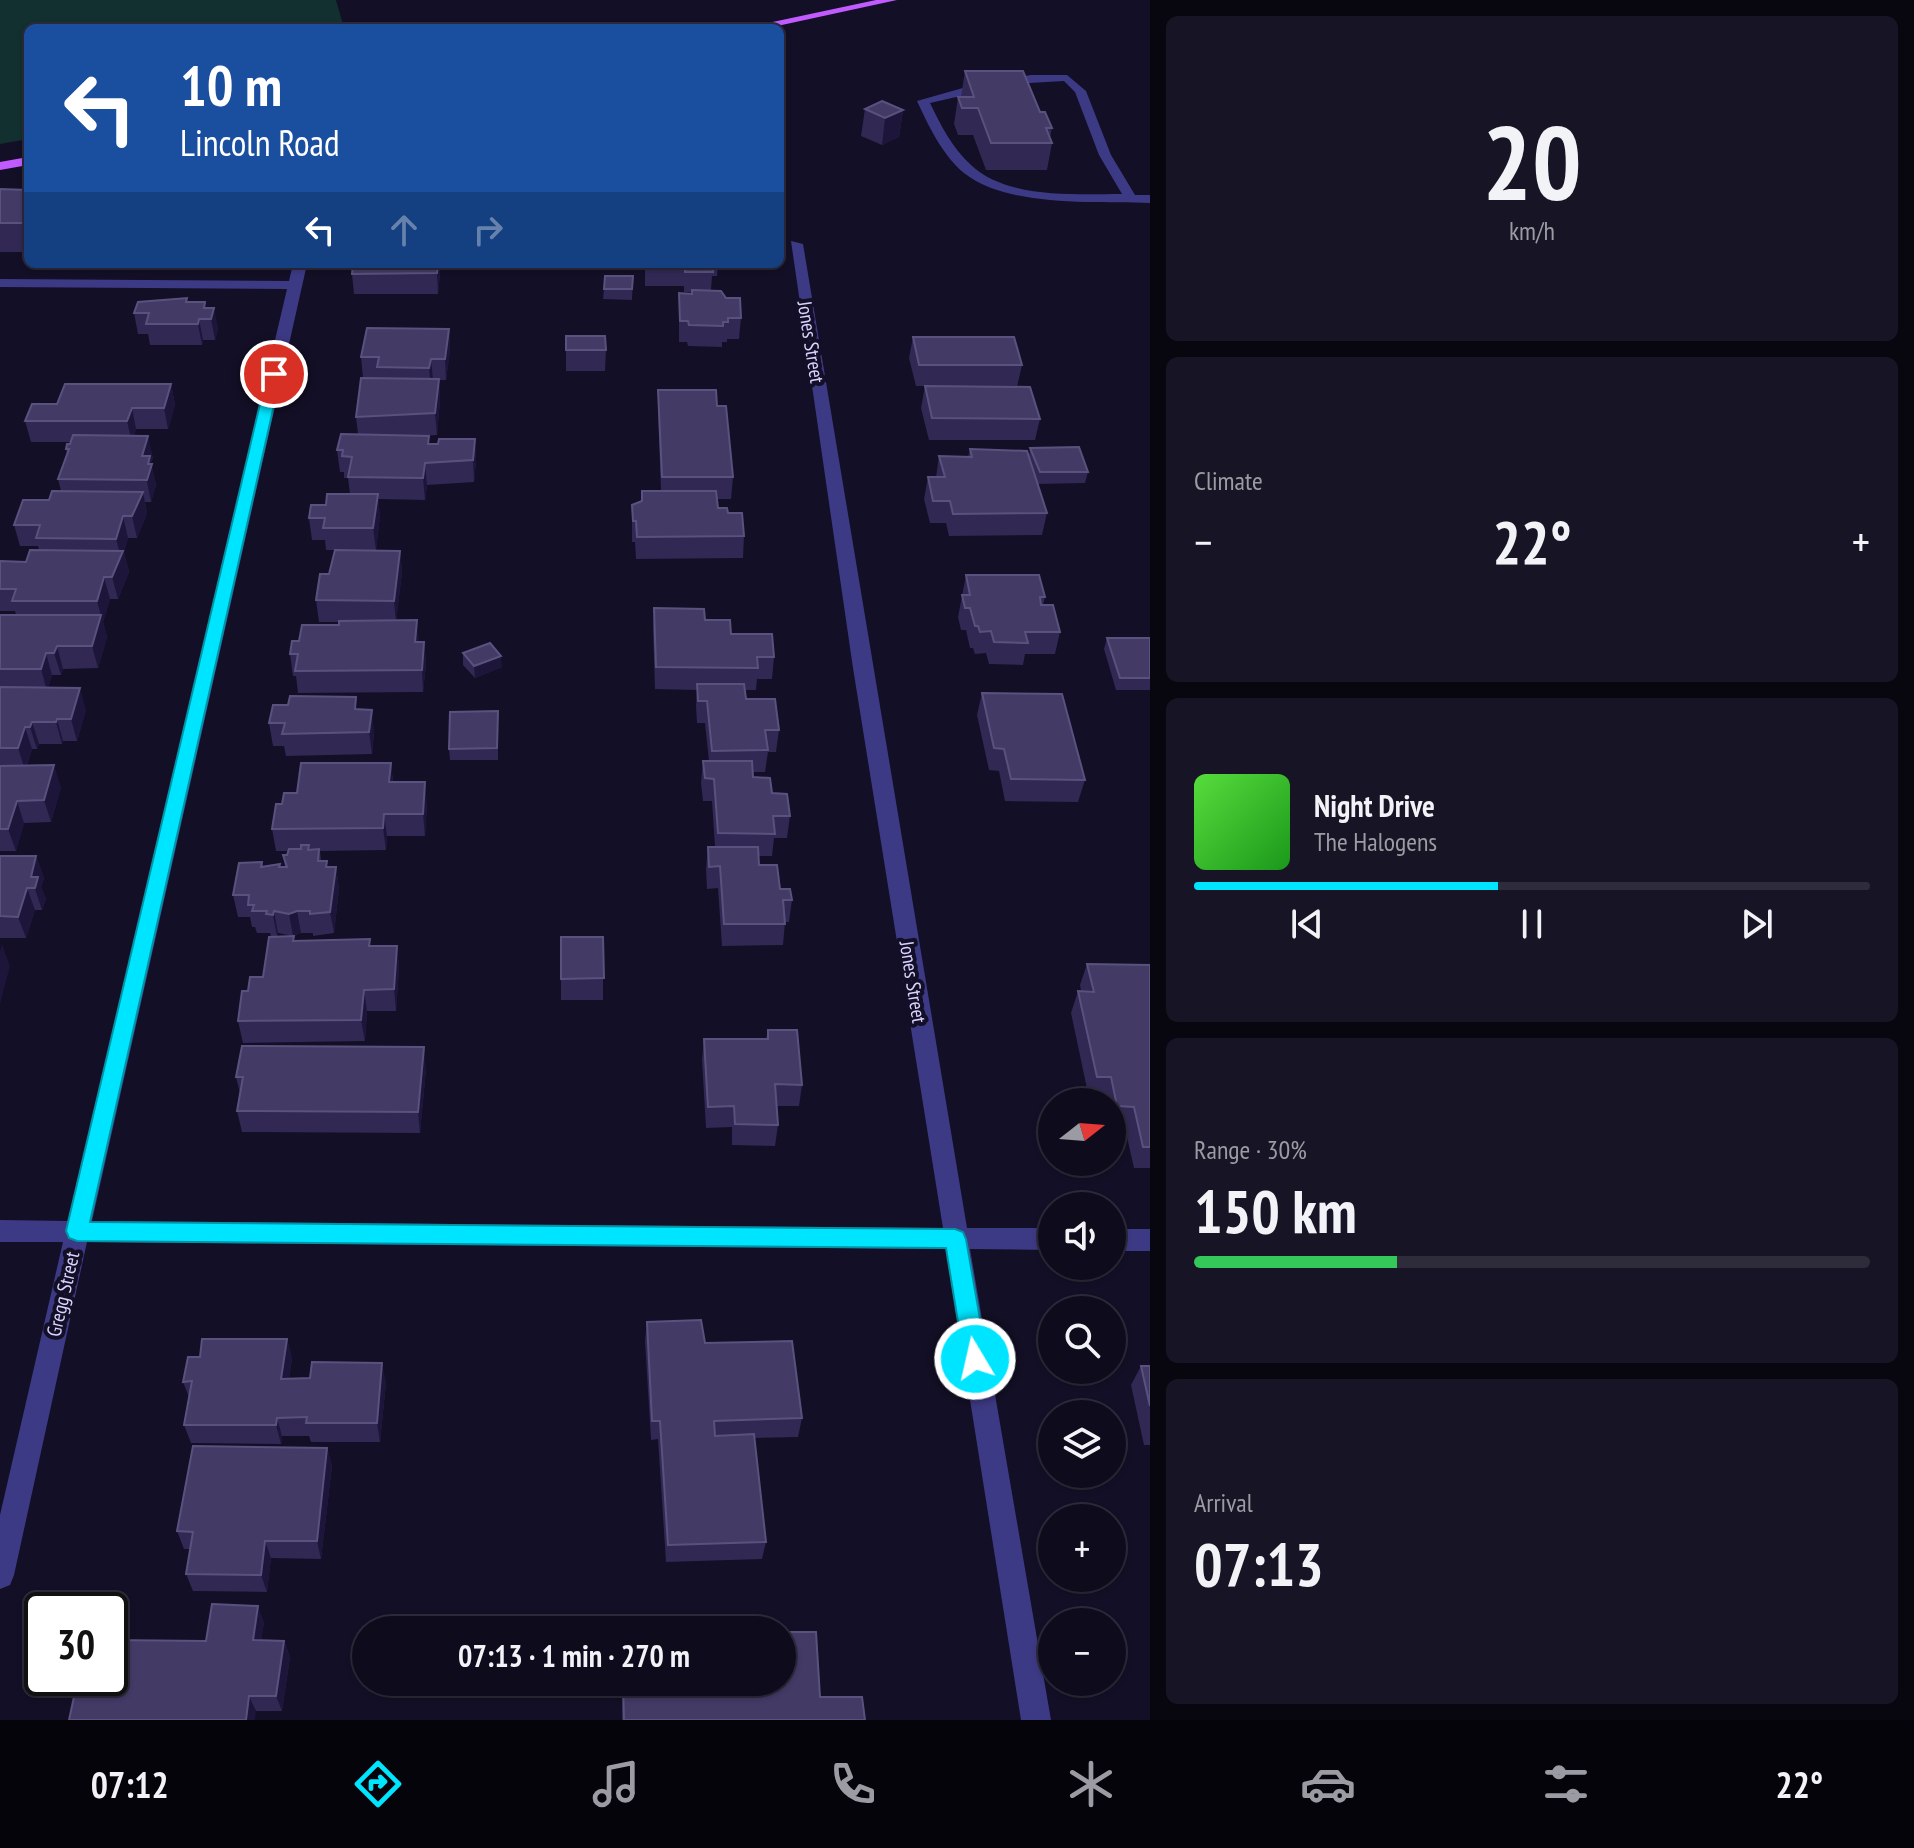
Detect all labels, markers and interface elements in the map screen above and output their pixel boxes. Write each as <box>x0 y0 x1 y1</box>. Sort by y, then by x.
text: 10 m <box>180 49 282 121</box>
icon: left <box>48 56 152 160</box>
text: 20 <box>1482 94 1582 229</box>
text: Lincoln Road <box>180 119 340 166</box>
icon: left <box>298 208 342 252</box>
icon: ahead <box>382 208 426 252</box>
icon: right <box>466 208 510 252</box>
text: km/h <box>1509 214 1555 247</box>
street label: Jones Street <box>792 298 830 385</box>
pin <box>240 340 308 408</box>
icon: arrive <box>252 352 296 396</box>
text: Climate <box>1194 464 1263 497</box>
text: 22° <box>1492 503 1572 581</box>
text: − <box>1194 513 1212 570</box>
text: + <box>1852 513 1870 570</box>
text: Night Drive <box>1314 786 1435 825</box>
text: The Halogens <box>1314 825 1437 858</box>
icon: previous <box>1285 902 1329 946</box>
icon: pause <box>1510 902 1554 946</box>
icon: next <box>1735 902 1779 946</box>
street label: Jones Street <box>894 938 932 1025</box>
north arrow <box>1038 1088 1126 1176</box>
map controls <box>1038 1088 1126 1696</box>
text: Range · 30% <box>1194 1133 1307 1166</box>
text: 150 km <box>1194 1172 1357 1250</box>
button: sound <box>1038 1192 1126 1280</box>
street label: Gregg Street <box>41 1249 85 1339</box>
button: search <box>1038 1296 1126 1384</box>
position arrow <box>933 1317 1017 1401</box>
button: layers <box>1038 1400 1126 1488</box>
text: Arrival <box>1194 1486 1253 1519</box>
button: + <box>1038 1504 1126 1592</box>
text: 07:13 <box>1194 1525 1324 1603</box>
speed limit sign: 30 <box>24 1592 128 1696</box>
button: − <box>1038 1608 1126 1696</box>
text: 07:13 · 1 min · 270 m <box>458 1636 690 1675</box>
icon: directions <box>350 1756 406 1812</box>
icon: music <box>588 1756 644 1812</box>
icon: phone <box>825 1756 881 1812</box>
icon: climate <box>1063 1756 1119 1812</box>
icon: car <box>1300 1756 1356 1812</box>
icon: filters <box>1538 1756 1594 1812</box>
text: 07:12 <box>91 1761 169 1808</box>
text: 22° <box>1776 1761 1823 1808</box>

